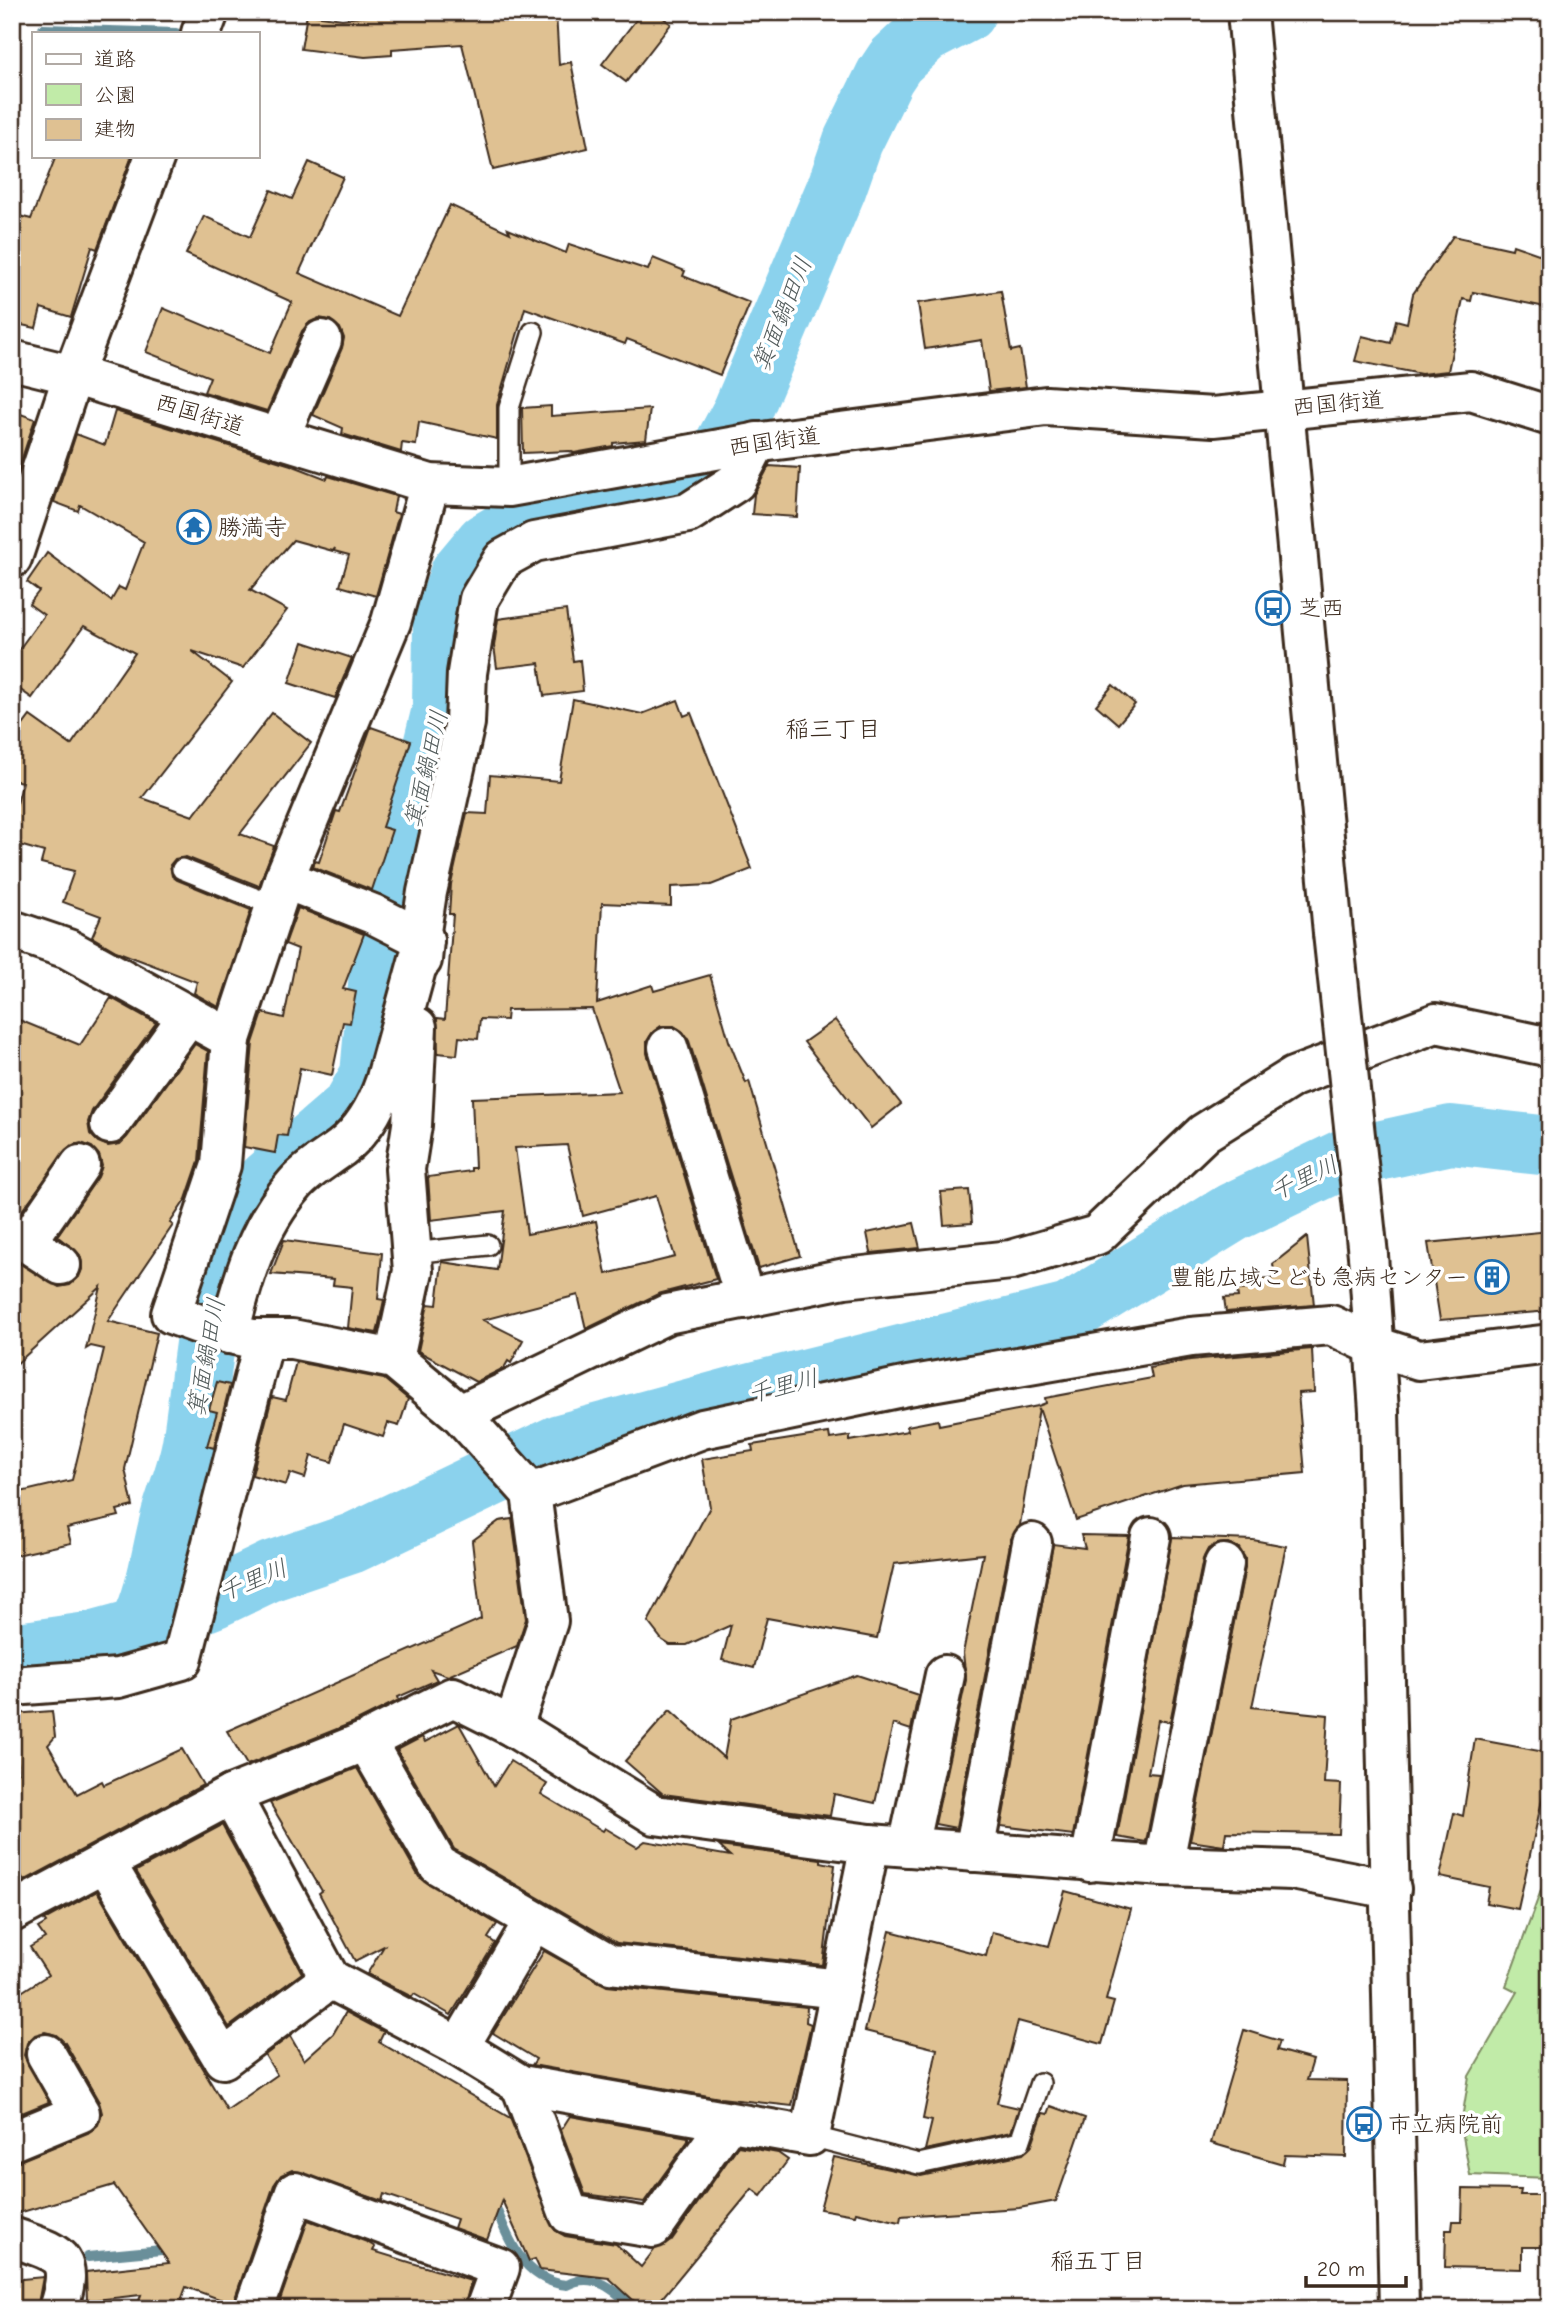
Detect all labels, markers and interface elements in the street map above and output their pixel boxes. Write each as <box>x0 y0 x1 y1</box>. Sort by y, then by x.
legend <box>32 32 259 158</box>
text: 道路 <box>94 47 136 71</box>
text: 公園 <box>94 83 136 107</box>
text: 建物 <box>94 117 136 141</box>
water label: 箕面鍋田川 <box>747 253 817 375</box>
street label: 西国街道 <box>1291 386 1385 421</box>
street label: 西国街道 <box>152 388 248 441</box>
street label: 西国街道 <box>727 422 822 461</box>
temple icon: 勝満寺 <box>175 508 213 546</box>
place label: 勝満寺 <box>218 514 287 541</box>
bus stop icon: 芝西 <box>1254 589 1292 627</box>
place label: 芝西 <box>1298 595 1344 622</box>
water label: 箕面鍋田川 <box>399 707 453 831</box>
district label: 稲三丁目 <box>785 715 881 743</box>
water label: 千里川 <box>1265 1150 1343 1206</box>
building icon: 豊能広域こども急病センター <box>1473 1258 1511 1296</box>
place label: 豊能広域こども急病センター <box>1170 1264 1468 1291</box>
water label: 箕面鍋田川 <box>182 1295 230 1419</box>
water label: 千里川 <box>745 1364 821 1408</box>
water label: 千里川 <box>214 1554 292 1606</box>
bus stop icon: 市立病院前 <box>1345 2105 1383 2143</box>
place label: 市立病院前 <box>1388 2111 1503 2138</box>
scale bar <box>1306 2244 1406 2288</box>
district label: 稲五丁目 <box>1050 2247 1146 2275</box>
text: 20 m <box>1317 2257 1365 2281</box>

